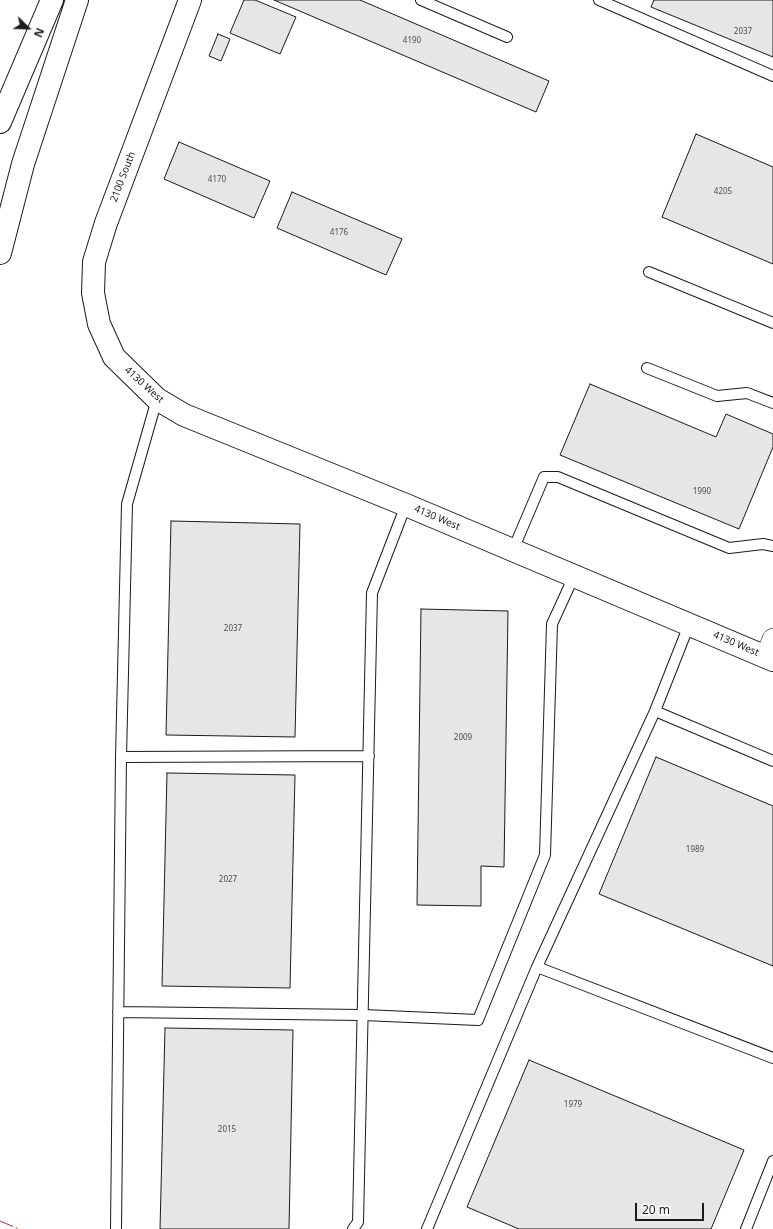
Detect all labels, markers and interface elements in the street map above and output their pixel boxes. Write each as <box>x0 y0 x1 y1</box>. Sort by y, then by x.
north arrow <box>8 8 48 48</box>
text: N <box>31 26 48 40</box>
house number: 2037 <box>734 27 752 37</box>
house number: 4190 <box>403 36 421 46</box>
street label: 2100 South <box>108 150 138 204</box>
house number: 4170 <box>208 175 226 185</box>
house number: 4205 <box>714 187 732 197</box>
house number: 4176 <box>330 228 348 238</box>
street label: 4130 West <box>122 364 166 406</box>
house number: 1990 <box>693 487 711 497</box>
street label: 4130 West <box>412 503 462 533</box>
house number: 2037 <box>224 624 242 634</box>
street label: 4130 West <box>711 629 761 659</box>
house number: 2009 <box>454 733 472 743</box>
house number: 1989 <box>686 845 704 855</box>
house number: 2027 <box>219 875 237 885</box>
house number: 1979 <box>564 1100 582 1110</box>
house number: 2015 <box>218 1125 236 1135</box>
scale bar <box>637 1195 706 1221</box>
text: 20 m <box>642 1201 670 1218</box>

